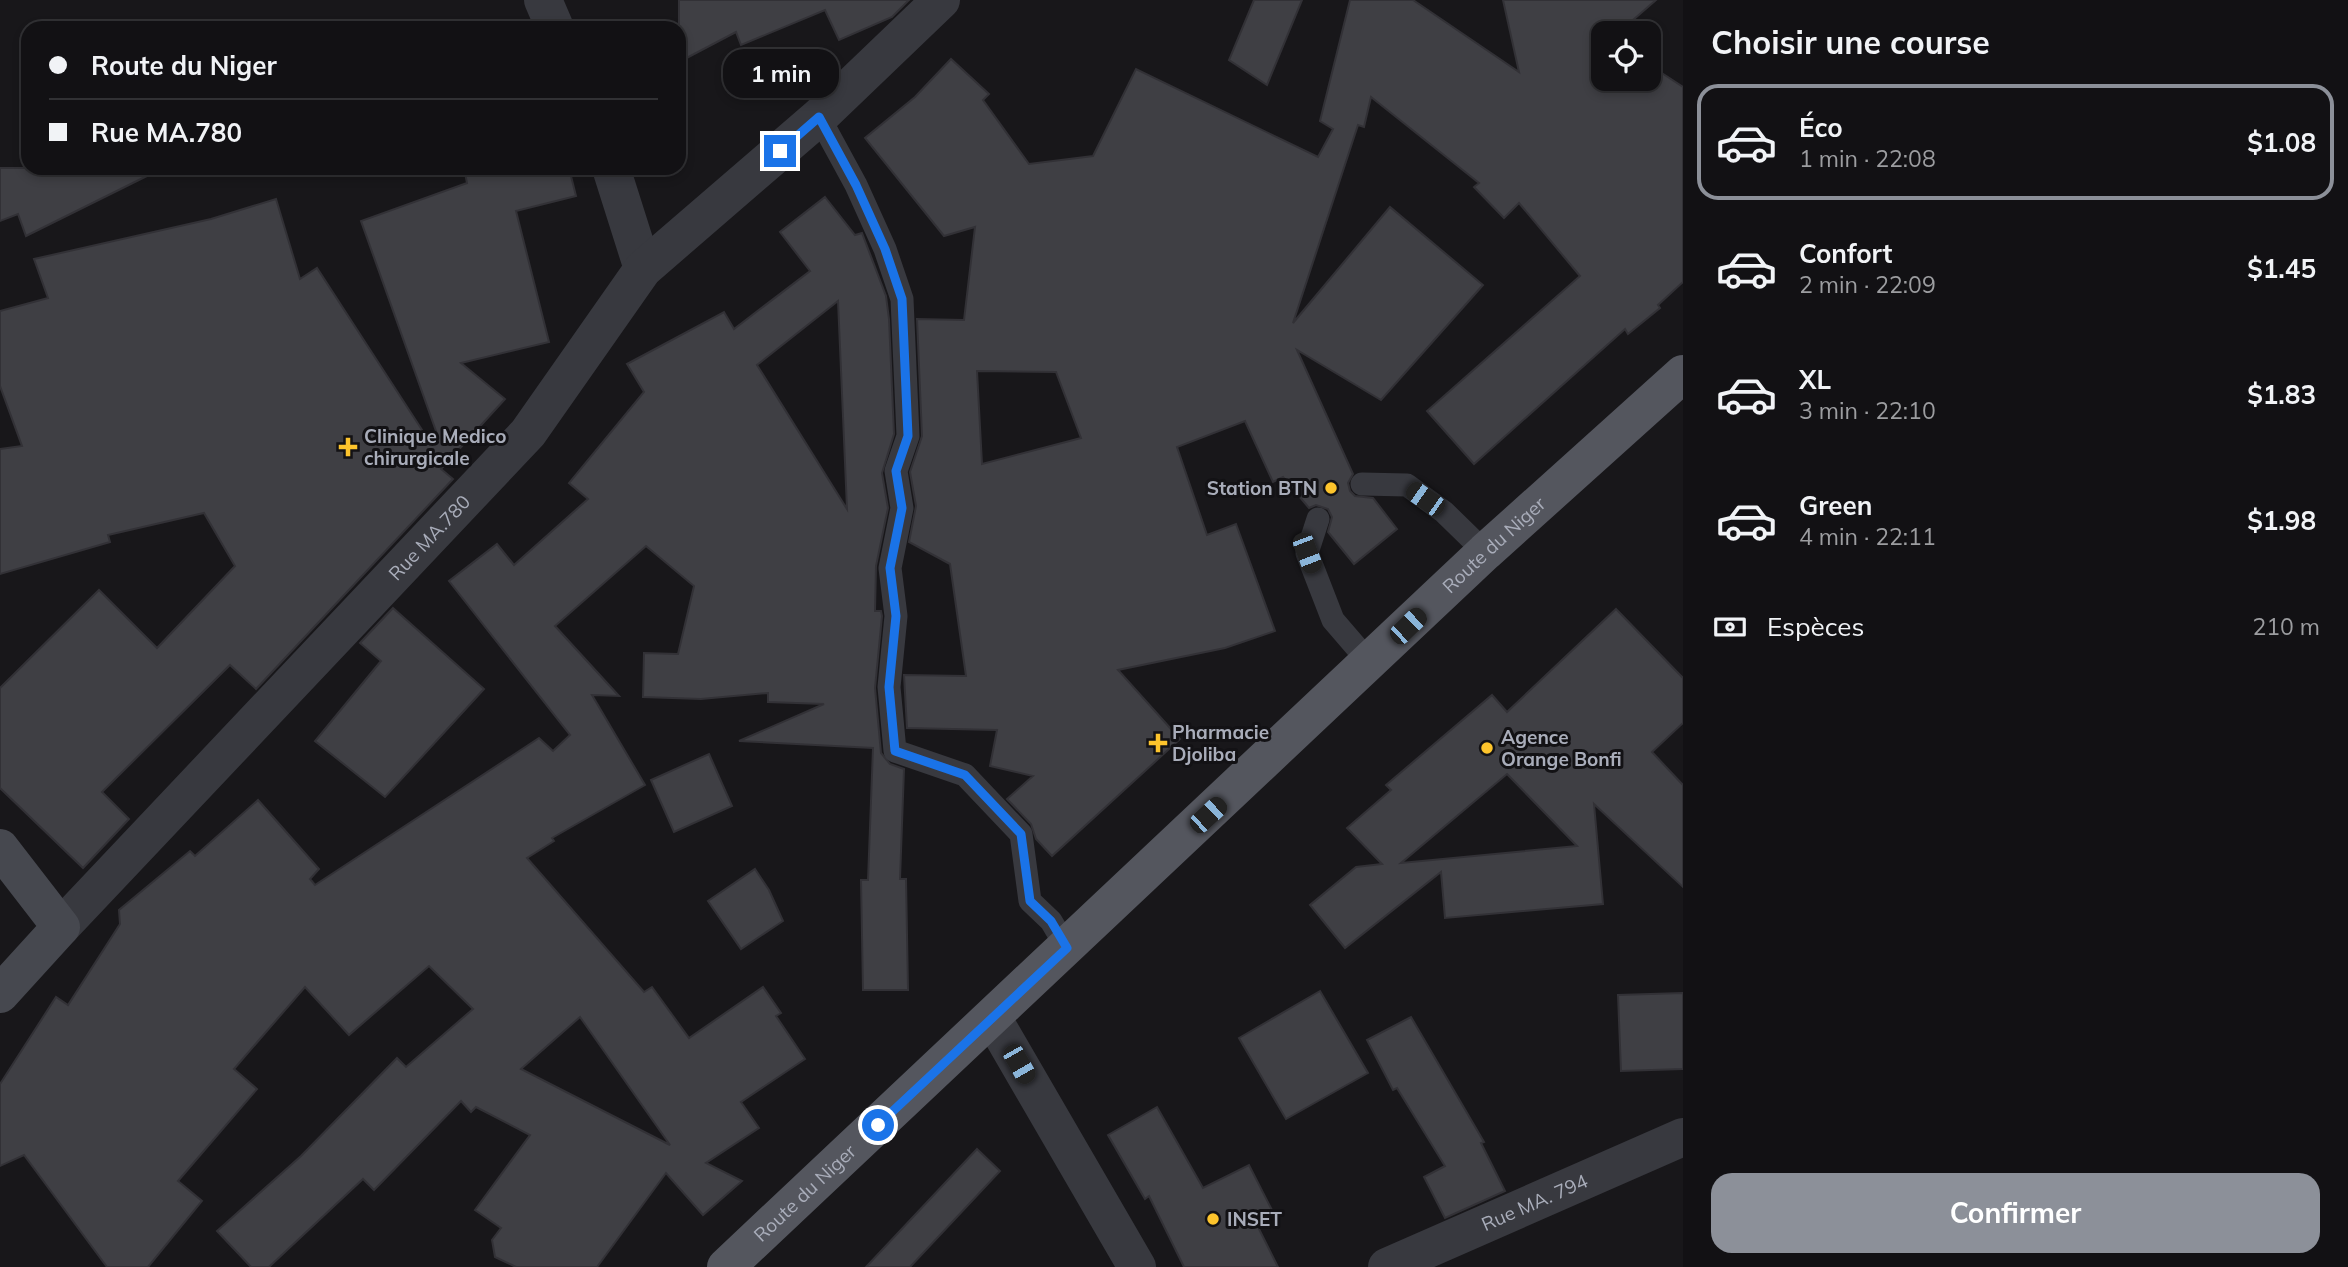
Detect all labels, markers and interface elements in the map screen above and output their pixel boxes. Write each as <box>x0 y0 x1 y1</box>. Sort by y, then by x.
map controls <box>1591 21 1661 91</box>
button: locate <box>1591 21 1661 91</box>
text: Choisir une course <box>1711 22 1990 62</box>
text: Route du Niger <box>91 49 277 82</box>
callout: 1 min <box>722 50 838 99</box>
text: 1 min <box>751 59 811 88</box>
icon: car <box>1715 111 1778 174</box>
text: Éco <box>1799 111 1843 144</box>
text: Rue MA.780 <box>91 116 242 149</box>
text: $1.08 <box>2247 126 2316 159</box>
route end <box>764 135 796 167</box>
text: 1 min · 22:08 <box>1799 144 1936 173</box>
icon: car <box>1715 237 1778 300</box>
text: Confort <box>1799 237 1892 270</box>
text: $1.45 <box>2247 252 2316 285</box>
text: 2 min · 22:09 <box>1799 270 1936 299</box>
icon: car <box>1715 363 1778 426</box>
text: XL <box>1799 363 1831 396</box>
text: $1.83 <box>2247 378 2316 411</box>
text: 3 min · 22:10 <box>1799 396 1936 425</box>
place label: Clinique Medico chirurgicale <box>364 424 506 470</box>
marker: Clinique Medico chirurgicale <box>338 437 358 457</box>
place label: Station BTN <box>1207 476 1317 500</box>
car <box>1402 478 1449 520</box>
marker: Station BTN <box>1323 480 1339 496</box>
icon: car <box>1715 489 1778 552</box>
text: Green <box>1799 489 1872 522</box>
street label: Rue MA.780 <box>383 490 475 585</box>
street label: Route du Niger <box>1437 492 1550 598</box>
text: $1.98 <box>2247 504 2316 537</box>
text: 4 min · 22:11 <box>1799 522 1936 551</box>
car <box>1290 530 1325 576</box>
car <box>1386 604 1431 648</box>
icon: cash <box>1711 608 1749 646</box>
text: Espèces <box>1767 610 1864 643</box>
text: 210 m <box>2252 612 2320 641</box>
place label: Pharmacie Djoliba <box>1172 720 1269 766</box>
place label: Agence Orange Bonfi <box>1501 725 1622 771</box>
marker: Pharmacie Djoliba <box>1150 735 1166 751</box>
marker: Agence Orange Bonfi <box>1479 740 1495 756</box>
car <box>1186 793 1231 837</box>
car <box>1000 1041 1039 1087</box>
route start <box>862 1109 894 1141</box>
street label: Route du Niger <box>749 1139 861 1247</box>
street label: Rue MA. 794 <box>1478 1168 1591 1236</box>
button: Confirmer <box>1711 1173 2320 1253</box>
place label: INSET <box>1227 1207 1282 1231</box>
marker: INSET <box>1205 1211 1221 1227</box>

